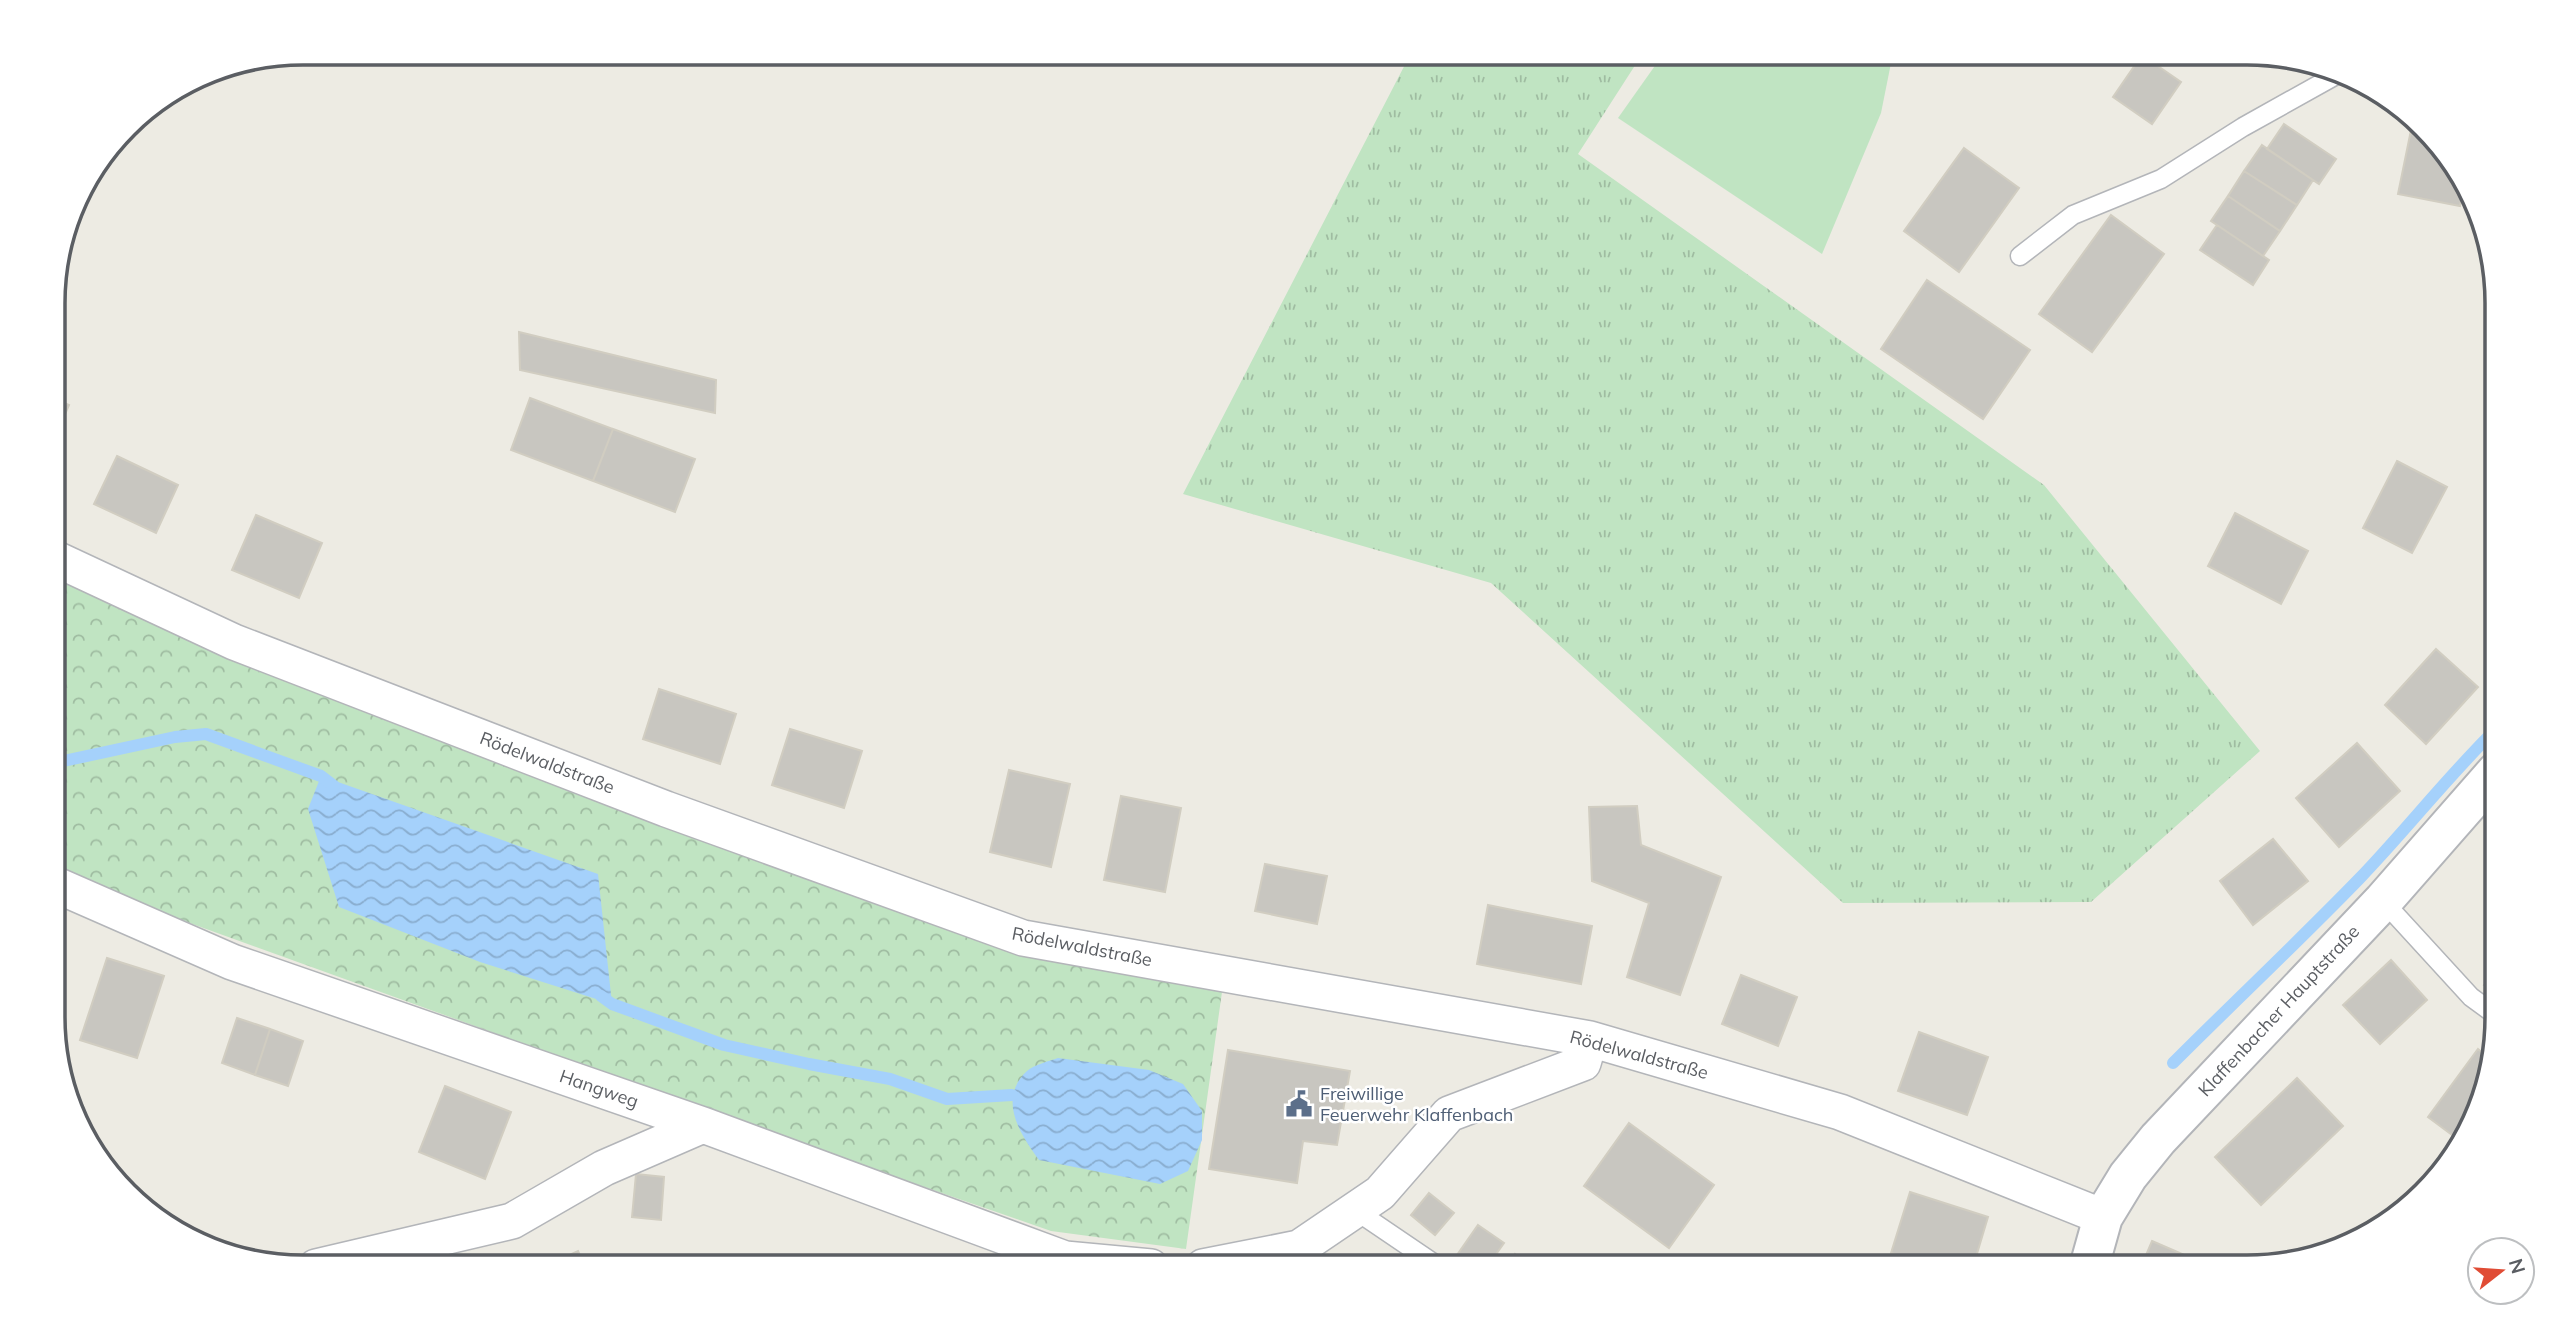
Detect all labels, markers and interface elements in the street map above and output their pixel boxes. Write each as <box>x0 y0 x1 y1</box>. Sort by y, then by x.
street label: Rödelwaldstraße <box>477 726 618 799</box>
street label: Klaffenbacher Hauptstraße <box>2193 920 2364 1101</box>
street label: Rödelwaldstraße <box>1010 922 1154 971</box>
street label: Rödelwaldstraße <box>1567 1025 1711 1084</box>
street label: Hangweg <box>557 1064 642 1113</box>
place label: Freiwillige Feuerwehr Klaffenbach <box>1320 1082 1513 1126</box>
public building icon: Freiwillige Feuerwehr Klaffenbach <box>1284 1089 1314 1119</box>
north arrow <box>2466 1236 2536 1306</box>
text: N <box>2504 1256 2531 1276</box>

